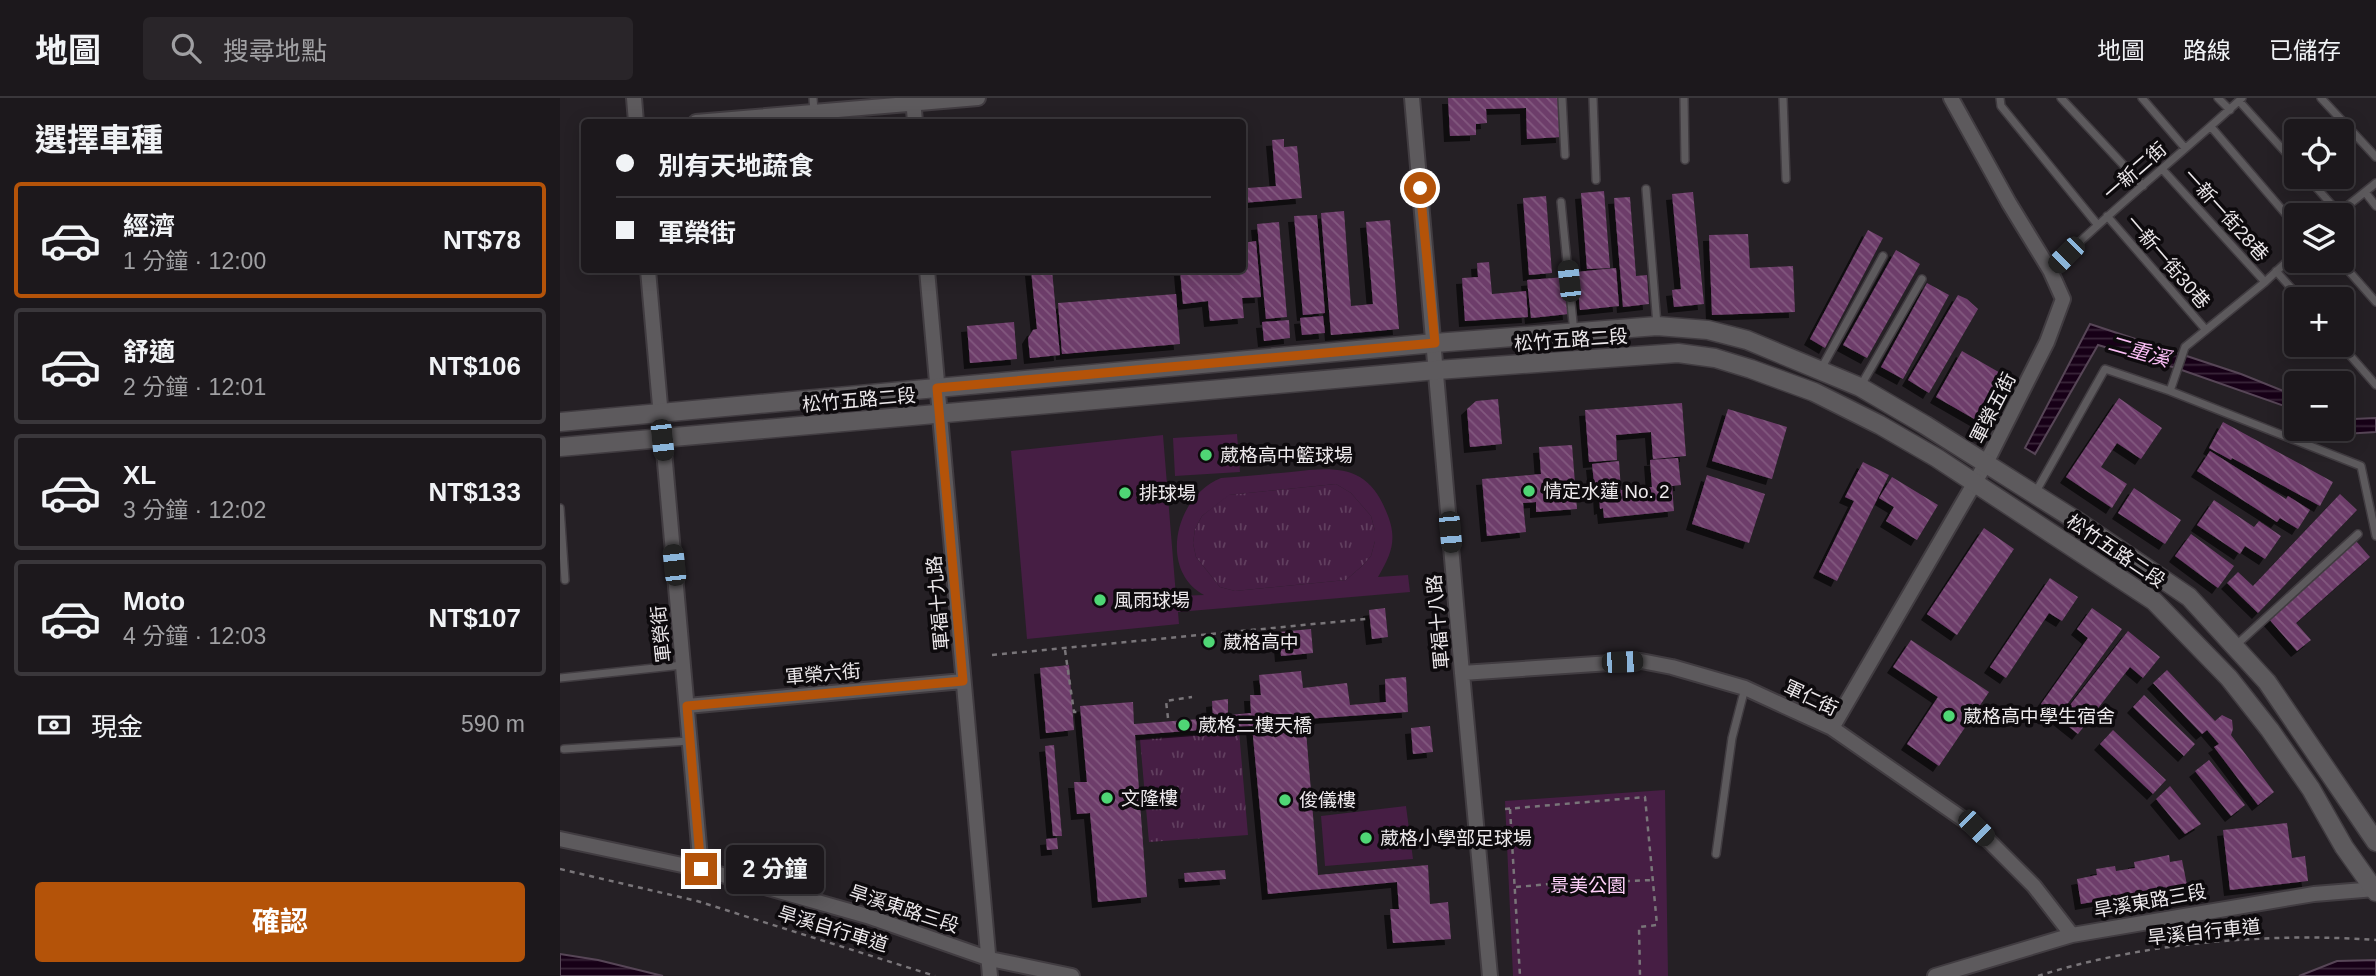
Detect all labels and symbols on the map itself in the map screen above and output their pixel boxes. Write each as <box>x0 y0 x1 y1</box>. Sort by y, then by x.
street label: 一新二街 <box>2099 138 2171 204</box>
street label: 一新一街28巷 <box>2179 165 2273 265</box>
route start <box>1404 172 1436 204</box>
street label: 一新一街30巷 <box>2122 211 2214 313</box>
car <box>2044 233 2089 277</box>
car <box>1557 259 1582 303</box>
street label: 松竹五路二段 <box>1513 326 1629 354</box>
water label: 二重溪 <box>2106 331 2175 372</box>
street label: 軍榮五街 <box>1966 369 2020 447</box>
street label: 松竹五路二段 <box>801 385 917 415</box>
car <box>650 418 675 462</box>
place label: 葳格高中籃球場 <box>1220 445 1353 466</box>
marker: 葳格高中籃球場 <box>1198 447 1214 463</box>
place label: 情定水蓮 No. 2 <box>1543 481 1670 502</box>
place label: 排球場 <box>1139 483 1196 504</box>
marker: 情定水蓮 No. 2 <box>1521 483 1537 499</box>
marker: 排球場 <box>1117 485 1133 501</box>
car <box>1438 510 1463 554</box>
street label: 松竹五路二段 <box>2063 510 2169 592</box>
car <box>662 543 687 587</box>
street label: 軍福十九路 <box>923 555 953 651</box>
street label: 軍福十八路 <box>1423 574 1453 670</box>
place label: 風雨球場 <box>1114 590 1190 611</box>
marker: 風雨球場 <box>1092 592 1108 608</box>
street label: 軍榮街 <box>648 605 674 663</box>
place label: 葳格高中 <box>1223 632 1299 653</box>
marker: 葳格高中 <box>1201 634 1217 650</box>
car <box>1601 651 1644 673</box>
street label: 軍榮六街 <box>784 660 862 688</box>
street label: 軍仁街 <box>1781 676 1841 720</box>
place label: 葳格高中學生宿舍 <box>1963 706 2115 727</box>
marker: 葳格高中學生宿舍 <box>1941 708 1957 724</box>
place label: 葳格二樓天橋 <box>1198 715 1312 736</box>
marker: 葳格二樓天橋 <box>1176 717 1192 733</box>
place label: 文隆樓 <box>1121 788 1178 809</box>
marker: 文隆樓 <box>1099 790 1115 806</box>
place label: 俊儀樓 <box>1299 790 1356 811</box>
marker: 俊儀樓 <box>1277 792 1293 808</box>
car <box>1954 806 1999 850</box>
place label: 葳格小學部足球場 <box>1380 828 1532 849</box>
marker: 葳格小學部足球場 <box>1358 830 1374 846</box>
callout: 2 分鐘 <box>726 844 824 894</box>
route end <box>685 853 717 885</box>
park label: 景美公園 <box>1550 875 1626 896</box>
street label: 旱溪東路三段 <box>847 881 961 937</box>
street label: 旱溪東路三段 <box>2092 881 2208 921</box>
street label: 旱溪自行車道 <box>775 902 891 956</box>
street label: 旱溪自行車道 <box>2146 916 2262 948</box>

